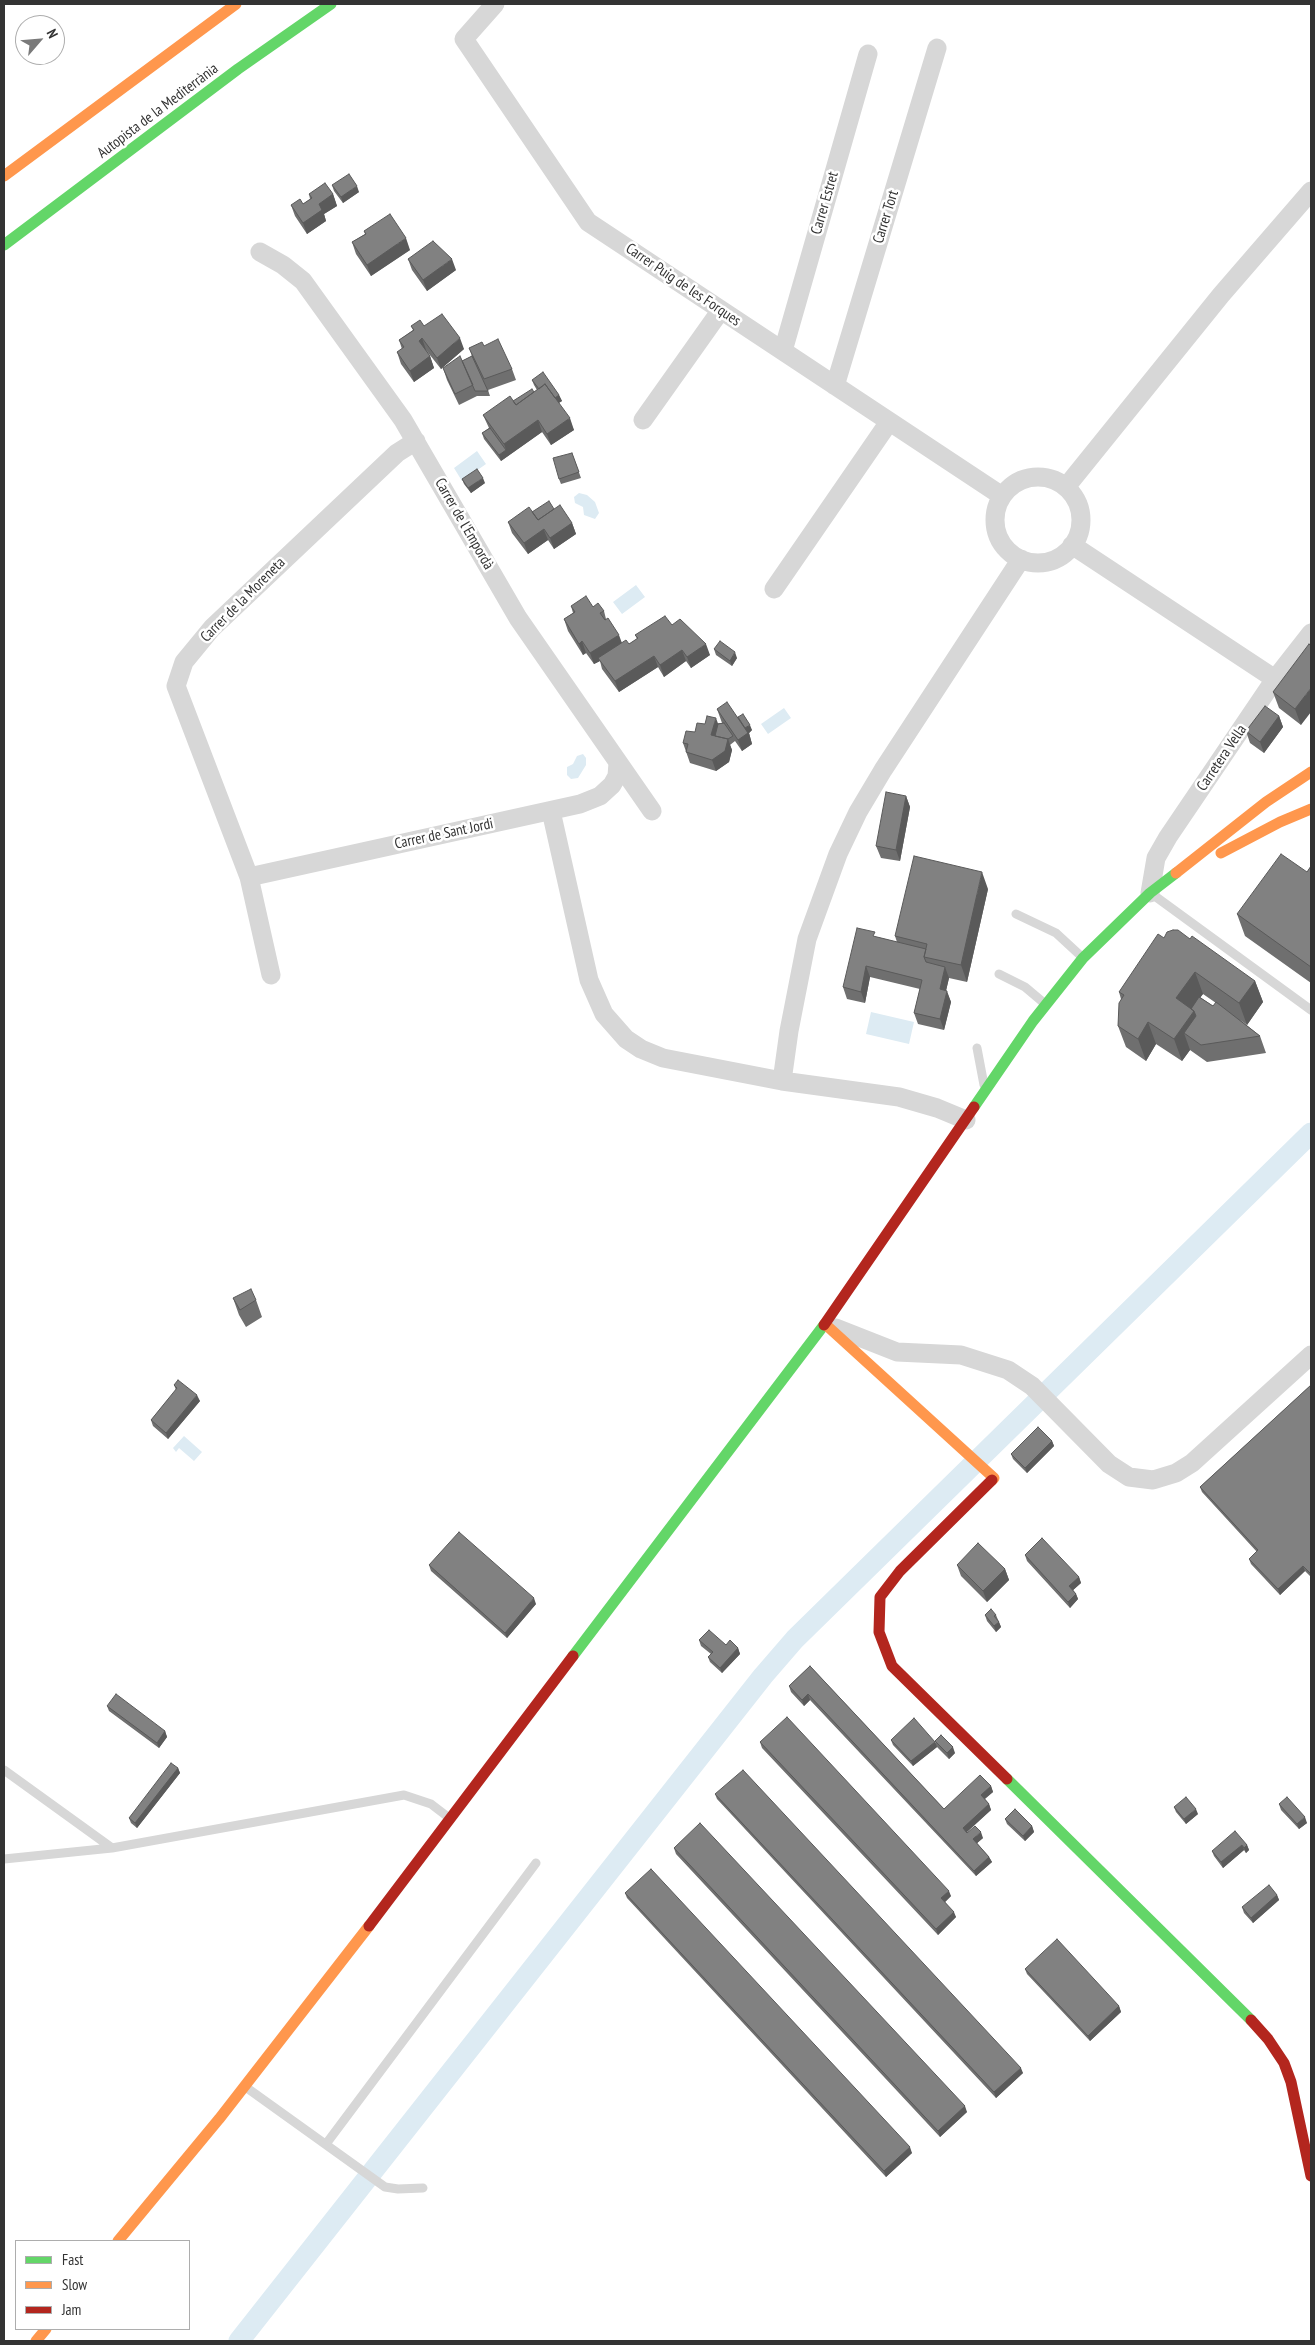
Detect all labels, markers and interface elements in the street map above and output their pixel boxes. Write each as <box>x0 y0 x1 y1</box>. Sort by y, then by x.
north arrow <box>15 15 65 65</box>
text: N <box>43 26 62 41</box>
street label: Autopista de la Mediterrània <box>94 60 222 162</box>
street label: Carrer Estret <box>807 170 843 236</box>
street label: Carrer Tort <box>869 188 903 246</box>
street label: Carrer Puig de les Forques <box>622 240 744 330</box>
street label: Carrer de l'Empordà <box>431 475 497 573</box>
street label: Carrer de la Moreneta <box>197 554 289 646</box>
street label: Carretera Vella <box>1193 721 1251 795</box>
street label: Carrer de Sant Jordi <box>393 815 495 853</box>
legend <box>15 2240 190 2330</box>
text: Fast <box>62 2250 83 2269</box>
text: Slow <box>62 2275 87 2294</box>
text: Jam <box>62 2300 81 2319</box>

